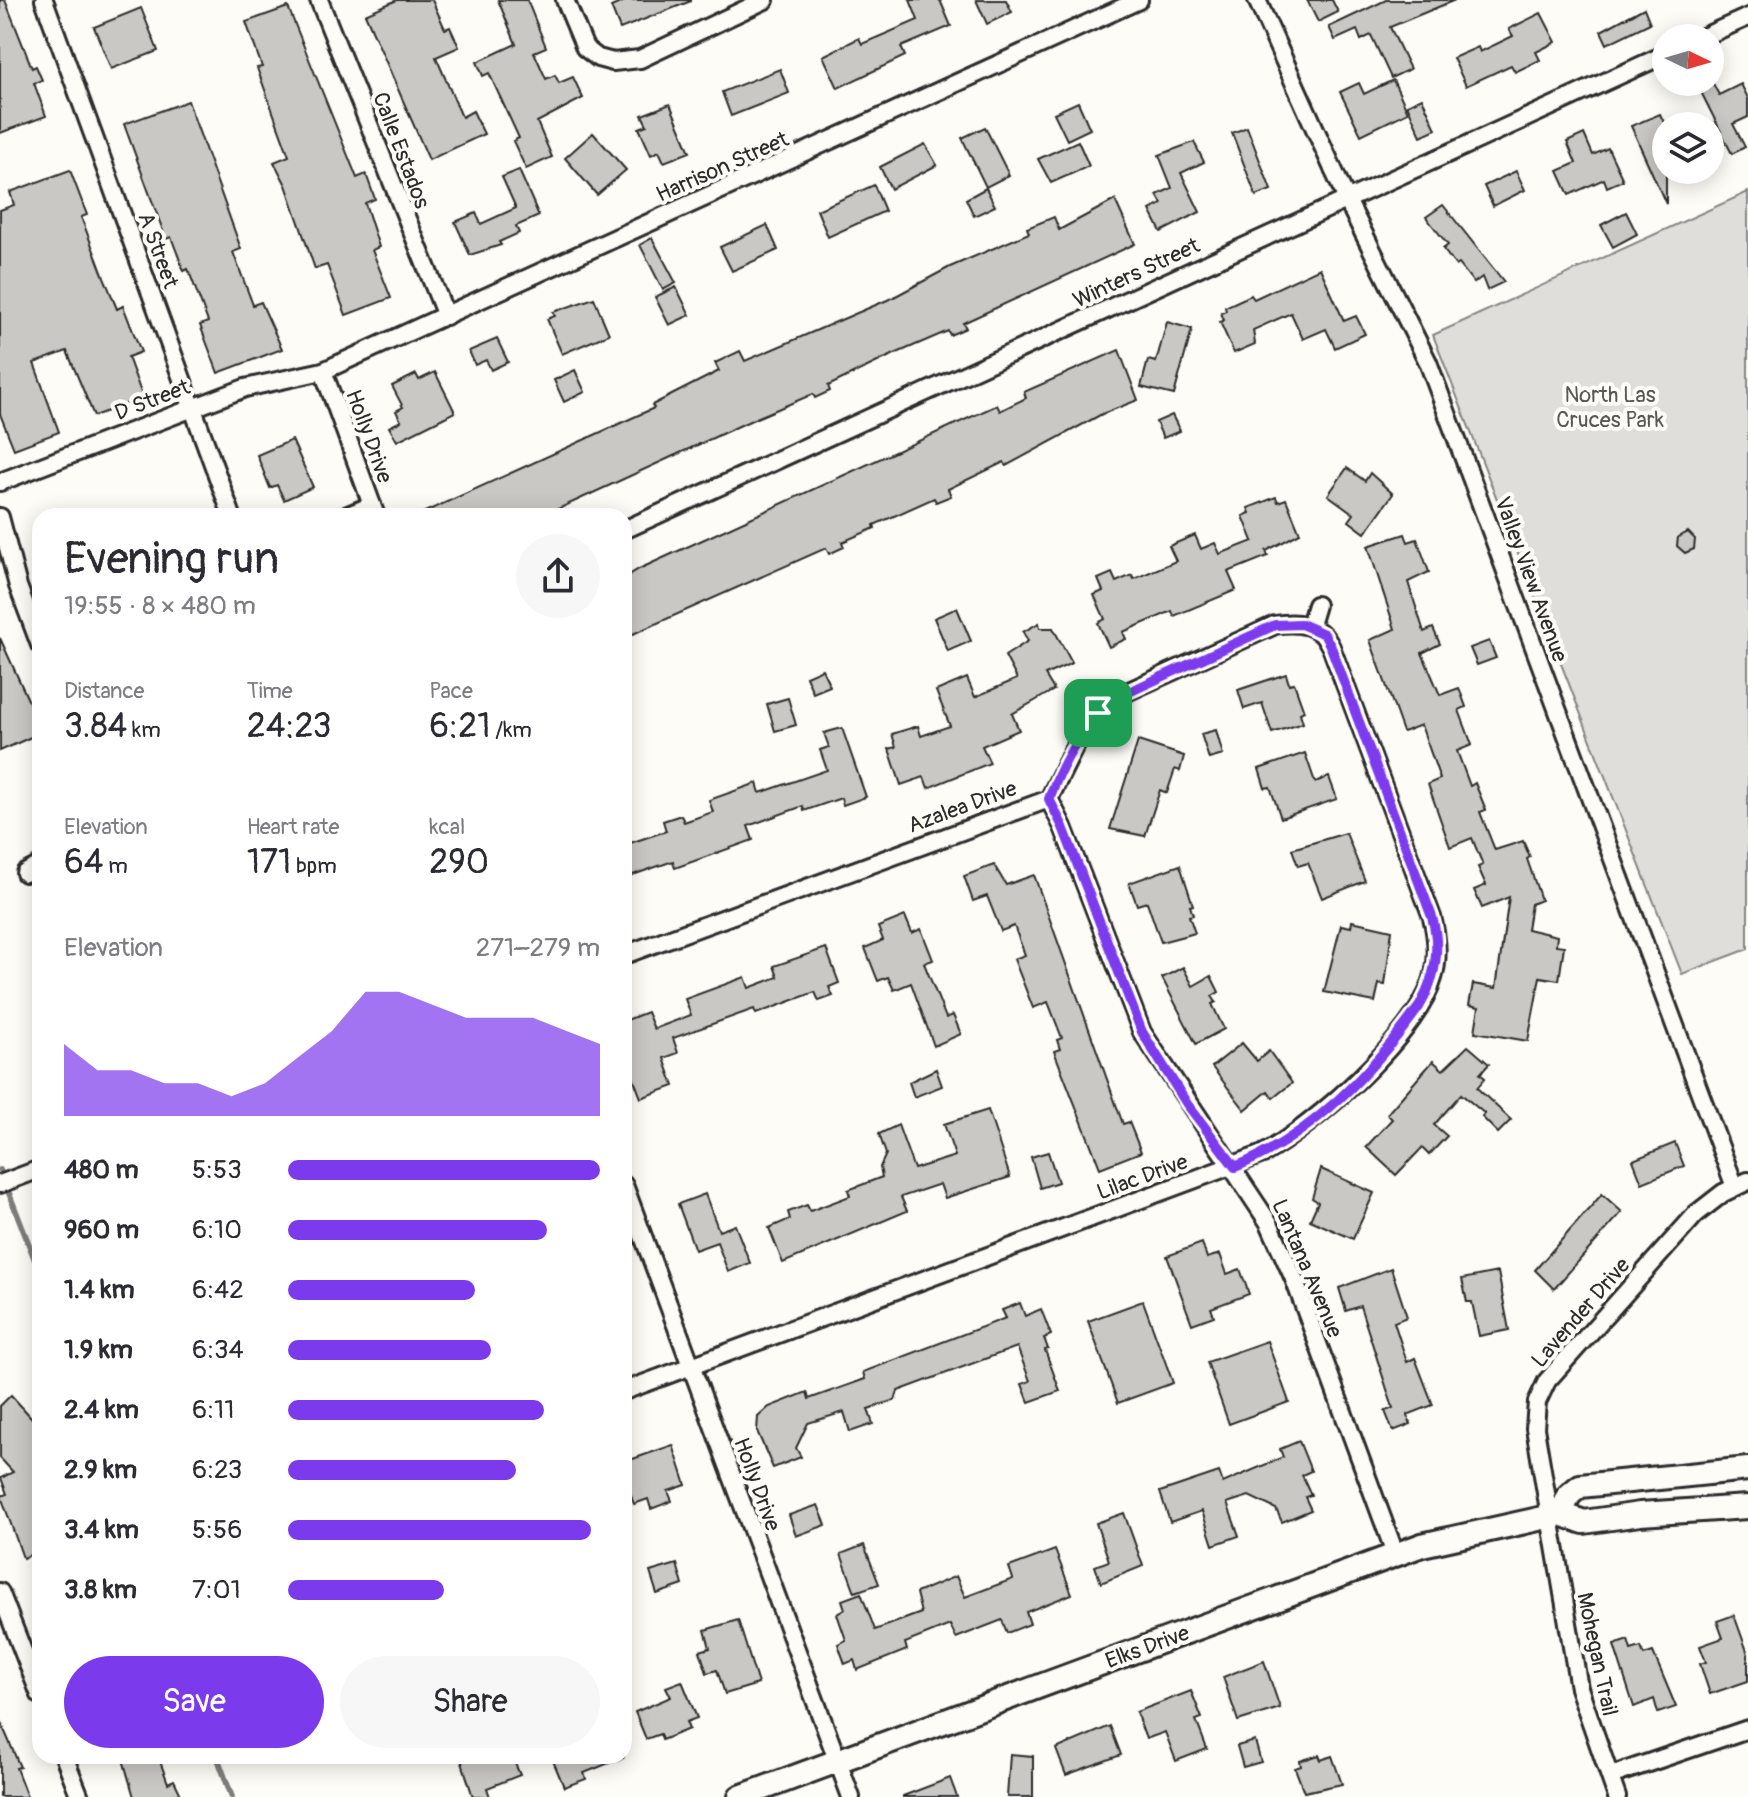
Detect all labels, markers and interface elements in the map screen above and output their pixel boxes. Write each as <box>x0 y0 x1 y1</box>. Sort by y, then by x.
north arrow <box>1652 24 1724 96</box>
map controls <box>1652 24 1724 184</box>
street label: Calle Estados <box>366 88 436 213</box>
button: layers <box>1652 112 1724 184</box>
street label: Harrison Street <box>652 125 793 209</box>
street label: A Street <box>131 209 185 292</box>
street label: Winters Street <box>1069 231 1204 314</box>
street label: D Street <box>111 373 194 427</box>
park label: North Las Cruces Park <box>1556 381 1664 434</box>
street label: Holly Drive <box>339 386 399 487</box>
street label: Valley View Avenue <box>1488 493 1574 666</box>
text: Evening run <box>64 532 279 587</box>
button: share <box>516 534 600 618</box>
text: 19:55 · 8 × 480 m <box>64 590 256 622</box>
text: Distance <box>64 677 144 705</box>
text: Time <box>247 677 293 705</box>
text: Pace <box>429 677 473 705</box>
pin <box>1064 679 1132 747</box>
icon: arrive <box>1076 691 1120 735</box>
text: 3.84 <box>64 705 127 748</box>
text: 24:23 <box>247 705 331 748</box>
text: 6:21 <box>429 705 491 748</box>
text: km <box>127 716 161 744</box>
text: /km <box>491 716 532 744</box>
street label: Azalea Drive <box>904 774 1021 840</box>
text: Elevation <box>64 813 148 841</box>
text: Heart rate <box>247 813 339 841</box>
text: kcal <box>429 813 465 841</box>
text: 64 <box>64 841 104 884</box>
text: 171 <box>247 841 291 884</box>
text: 290 <box>429 841 489 884</box>
text: m <box>104 852 128 880</box>
text: bpm <box>291 852 337 880</box>
text: Elevation <box>64 932 163 964</box>
text: 271–279 m <box>476 932 600 964</box>
street label: Lilac Drive <box>1093 1148 1192 1206</box>
text: 480 m <box>64 1154 139 1186</box>
text: 5:53 <box>192 1154 242 1186</box>
street label: Lantana Avenue <box>1265 1195 1349 1342</box>
text: 960 m <box>64 1214 139 1246</box>
text: 6:10 <box>192 1214 242 1246</box>
street label: Lavender Drive <box>1525 1252 1636 1373</box>
text: 1.4 km <box>64 1274 135 1306</box>
text: 6:42 <box>192 1274 244 1306</box>
text: 1.9 km <box>64 1334 133 1366</box>
text: 6:34 <box>192 1334 244 1366</box>
text: 2.4 km <box>64 1394 139 1426</box>
text: 6:11 <box>192 1394 234 1426</box>
street label: Holly Drive <box>727 1434 787 1535</box>
text: 2.9 km <box>64 1454 137 1486</box>
text: 6:23 <box>192 1454 242 1486</box>
text: 3.4 km <box>64 1514 139 1546</box>
text: 5:56 <box>192 1514 242 1546</box>
text: 3.8 km <box>64 1574 137 1606</box>
text: 7:01 <box>192 1574 241 1606</box>
street label: Mohegan Trail <box>1570 1590 1624 1718</box>
street label: Elks Drive <box>1101 1619 1193 1675</box>
button: Save <box>64 1656 324 1748</box>
button: Share <box>340 1656 600 1748</box>

